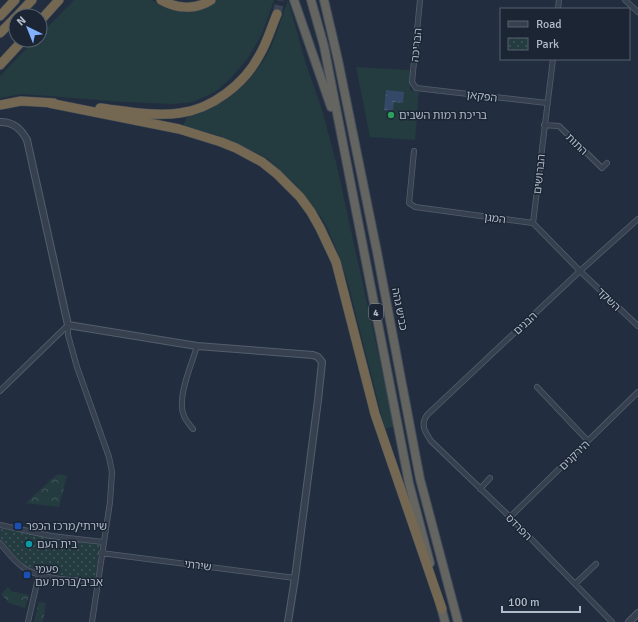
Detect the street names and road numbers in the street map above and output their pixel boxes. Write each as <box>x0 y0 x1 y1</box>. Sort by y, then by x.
street label: הבריכה <box>408 27 425 63</box>
street label: הפקאן <box>466 88 498 105</box>
street label: התות <box>563 131 590 158</box>
street label: הברושים <box>531 153 548 195</box>
street label: המגן <box>483 211 507 226</box>
street label: השקד <box>594 285 623 314</box>
street label: כביש גהה <box>389 286 410 332</box>
road number: 4 <box>369 304 383 320</box>
street label: הבנים <box>511 309 540 338</box>
street label: הירקנים <box>557 438 592 473</box>
street label: הפרדס <box>503 511 535 543</box>
street label: שירתי <box>184 557 212 574</box>

